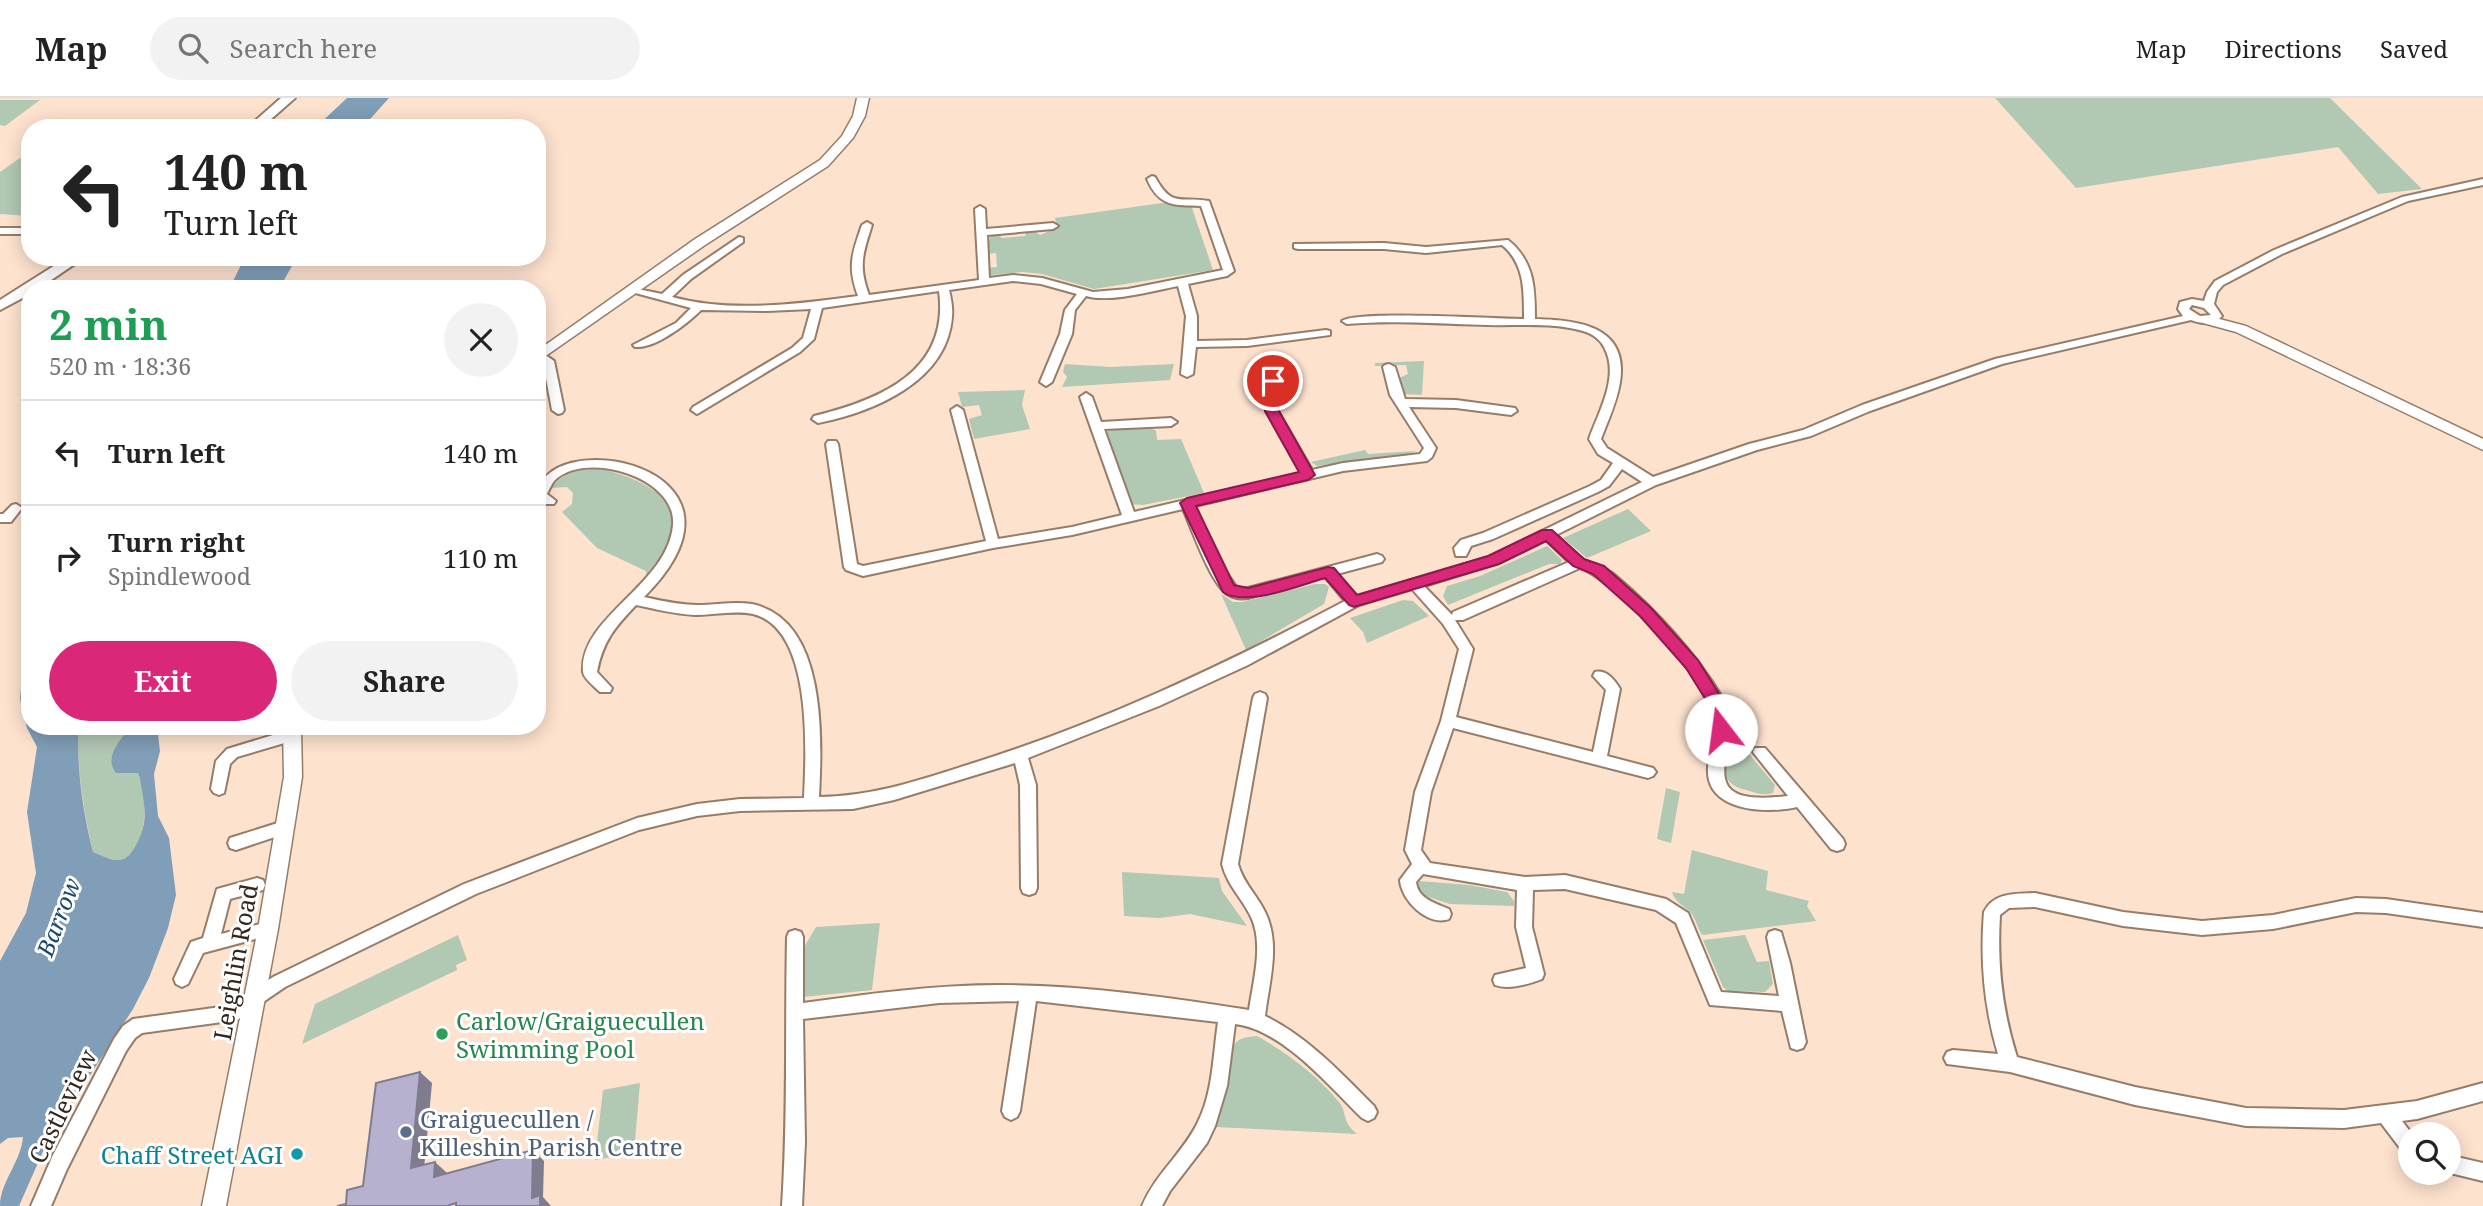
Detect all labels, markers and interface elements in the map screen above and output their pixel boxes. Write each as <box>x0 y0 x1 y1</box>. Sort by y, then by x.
search box <box>150 17 640 80</box>
text: Map <box>35 26 108 71</box>
icon: search <box>174 29 212 67</box>
text: Search here <box>230 30 377 66</box>
text: Map <box>2136 32 2187 65</box>
text: Directions <box>2225 32 2342 65</box>
text: Saved <box>2380 32 2448 65</box>
text: 140 m <box>164 138 308 204</box>
icon: left <box>49 147 140 238</box>
text: Turn left <box>164 201 298 244</box>
text: 2 min <box>49 295 168 352</box>
button: close <box>444 303 518 377</box>
text: 520 m · 18:36 <box>49 350 191 382</box>
pin <box>1243 351 1303 411</box>
icon: arrive <box>1254 362 1292 400</box>
icon: left <box>49 434 87 472</box>
text: Turn left <box>108 435 225 471</box>
text: 140 m <box>443 435 518 471</box>
text: Turn right <box>108 524 245 560</box>
icon: right <box>49 539 87 577</box>
text: 110 m <box>443 540 518 576</box>
text: Spindlewood <box>108 560 251 592</box>
button: Exit <box>49 641 277 721</box>
button: Share <box>291 641 518 721</box>
position arrow <box>1684 693 1758 767</box>
water label: Barrow <box>28 873 88 962</box>
street label: Leighlin Road <box>205 881 265 1043</box>
place label: Carlow/Graiguecullen Swimming Pool <box>456 1004 705 1065</box>
marker: Carlow/Graiguecullen Swimming Pool <box>434 1026 450 1042</box>
street label: Castleview <box>20 1043 104 1168</box>
place label: Graiguecullen / Killeshin Parish Centre <box>420 1102 683 1163</box>
map controls <box>2398 1122 2461 1185</box>
button: search <box>2398 1122 2461 1185</box>
marker: Graiguecullen / Killeshin Parish Centre <box>398 1124 414 1140</box>
place label: Chaff Street AGI <box>101 1138 283 1171</box>
marker: Chaff Street AGI <box>289 1146 305 1162</box>

